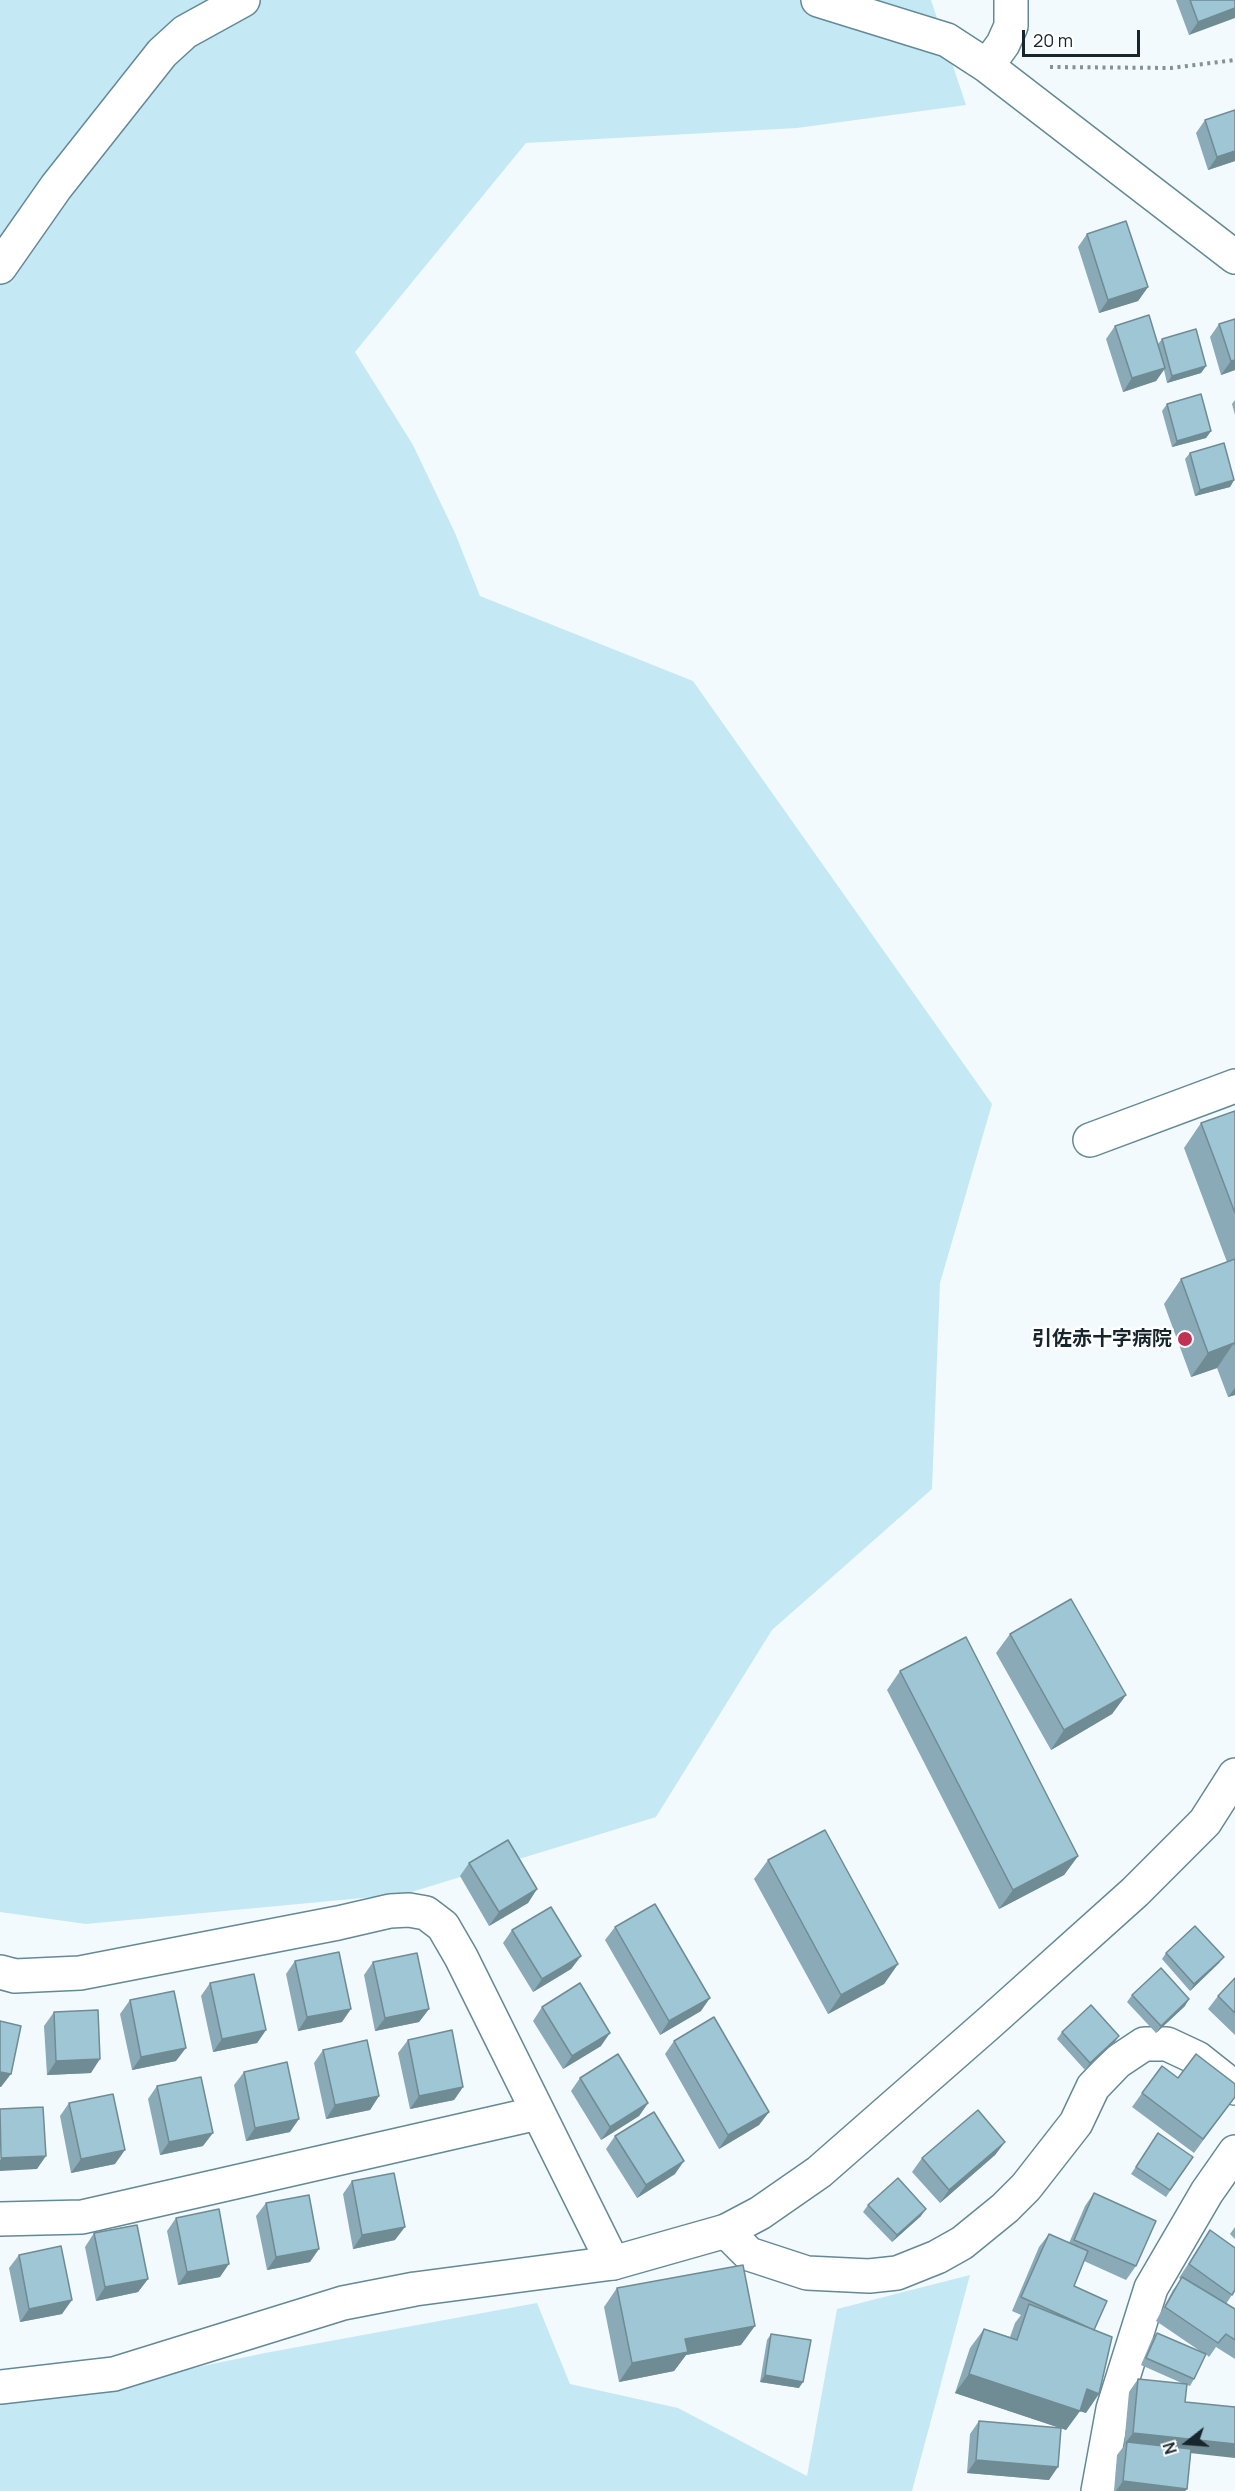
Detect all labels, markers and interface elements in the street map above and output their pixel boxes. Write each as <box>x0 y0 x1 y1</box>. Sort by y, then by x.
scale bar <box>1025 18 1144 56</box>
text: 20 m <box>1033 28 1073 52</box>
place label: 引佐赤十字病院 <box>1032 1327 1172 1351</box>
marker: 引佐赤十字病院 <box>1176 1330 1194 1348</box>
north arrow <box>1157 2413 1217 2473</box>
text: N <box>1158 2440 1182 2457</box>

